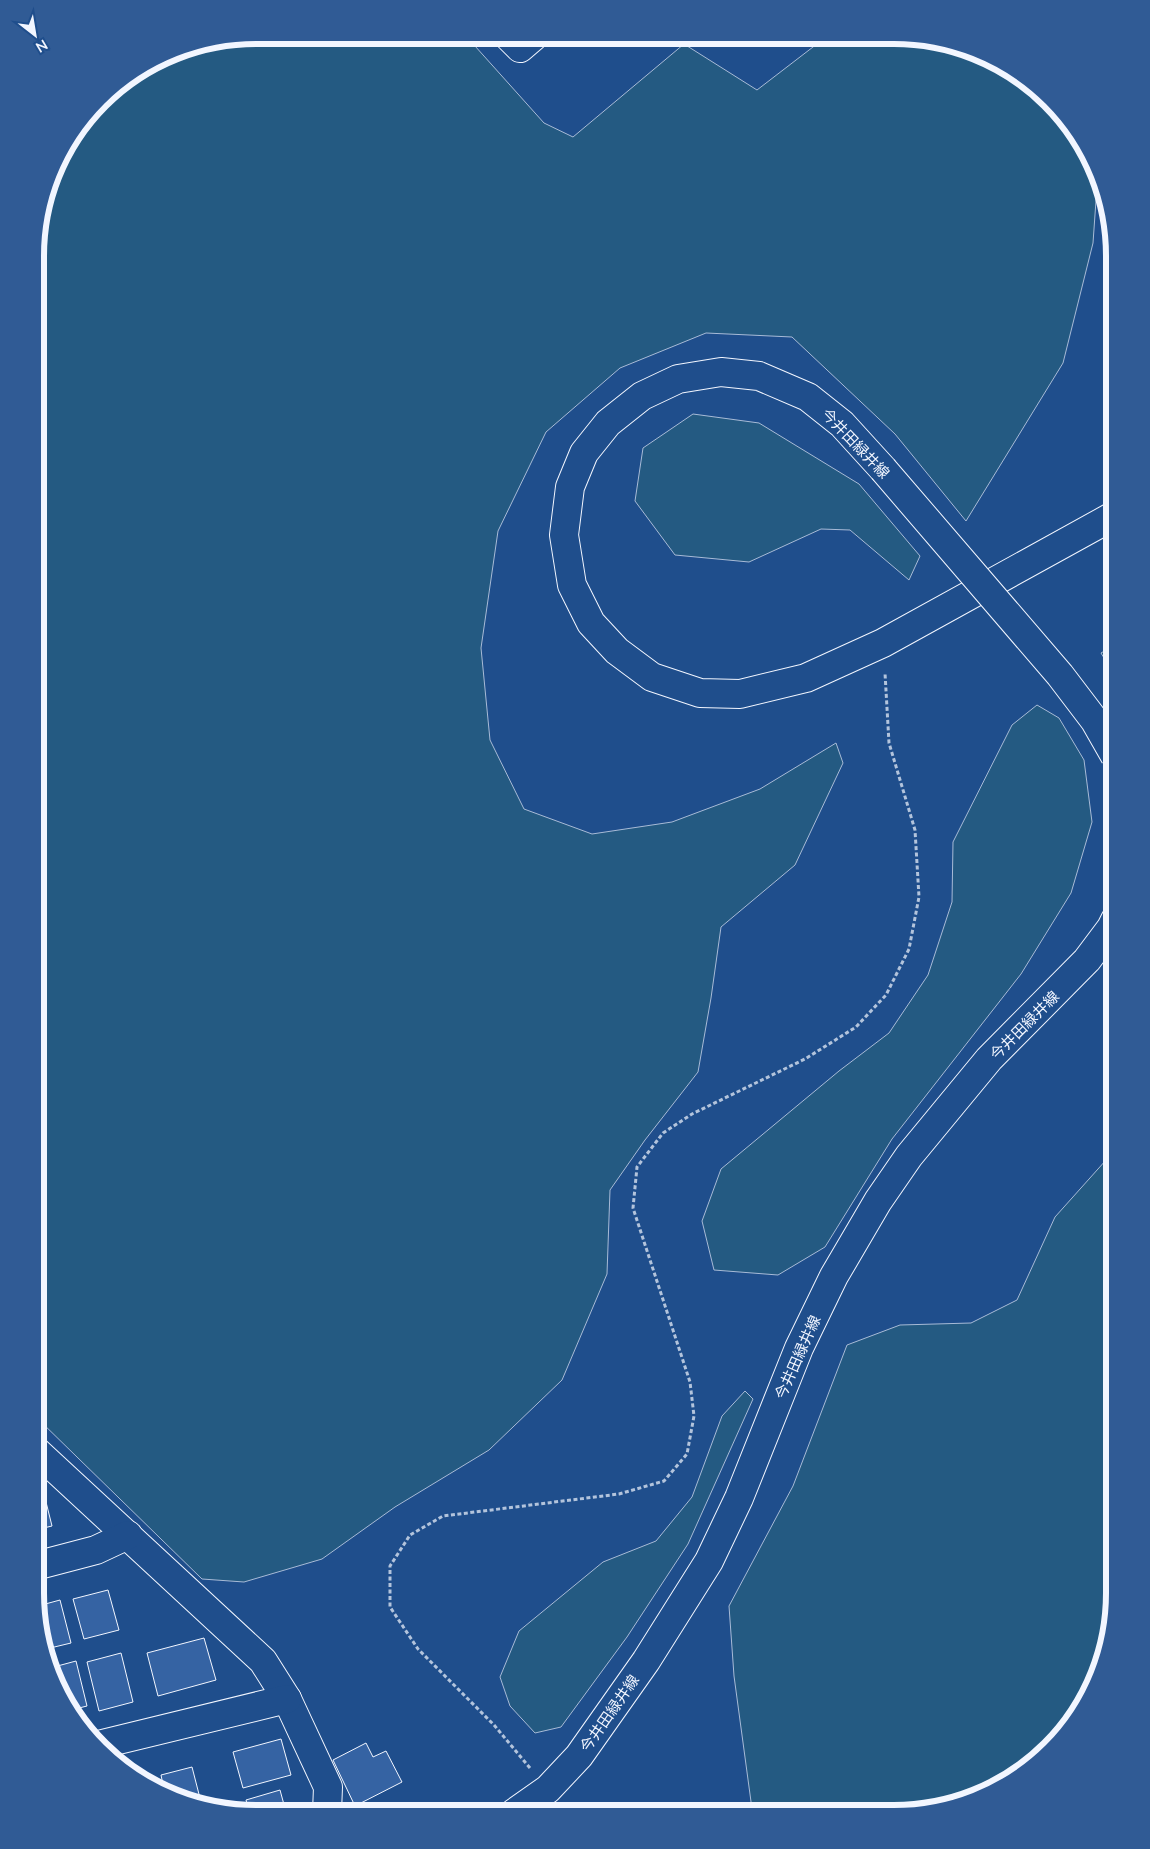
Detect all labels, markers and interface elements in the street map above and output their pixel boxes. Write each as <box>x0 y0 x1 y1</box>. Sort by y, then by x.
north arrow <box>10 10 60 60</box>
text: N <box>33 37 51 57</box>
street label: 今井田緑井線 <box>818 404 894 482</box>
street label: 今井田緑井線 <box>986 987 1062 1063</box>
street label: 今井田緑井線 <box>770 1312 824 1402</box>
street label: 今井田緑井線 <box>576 1671 642 1755</box>

